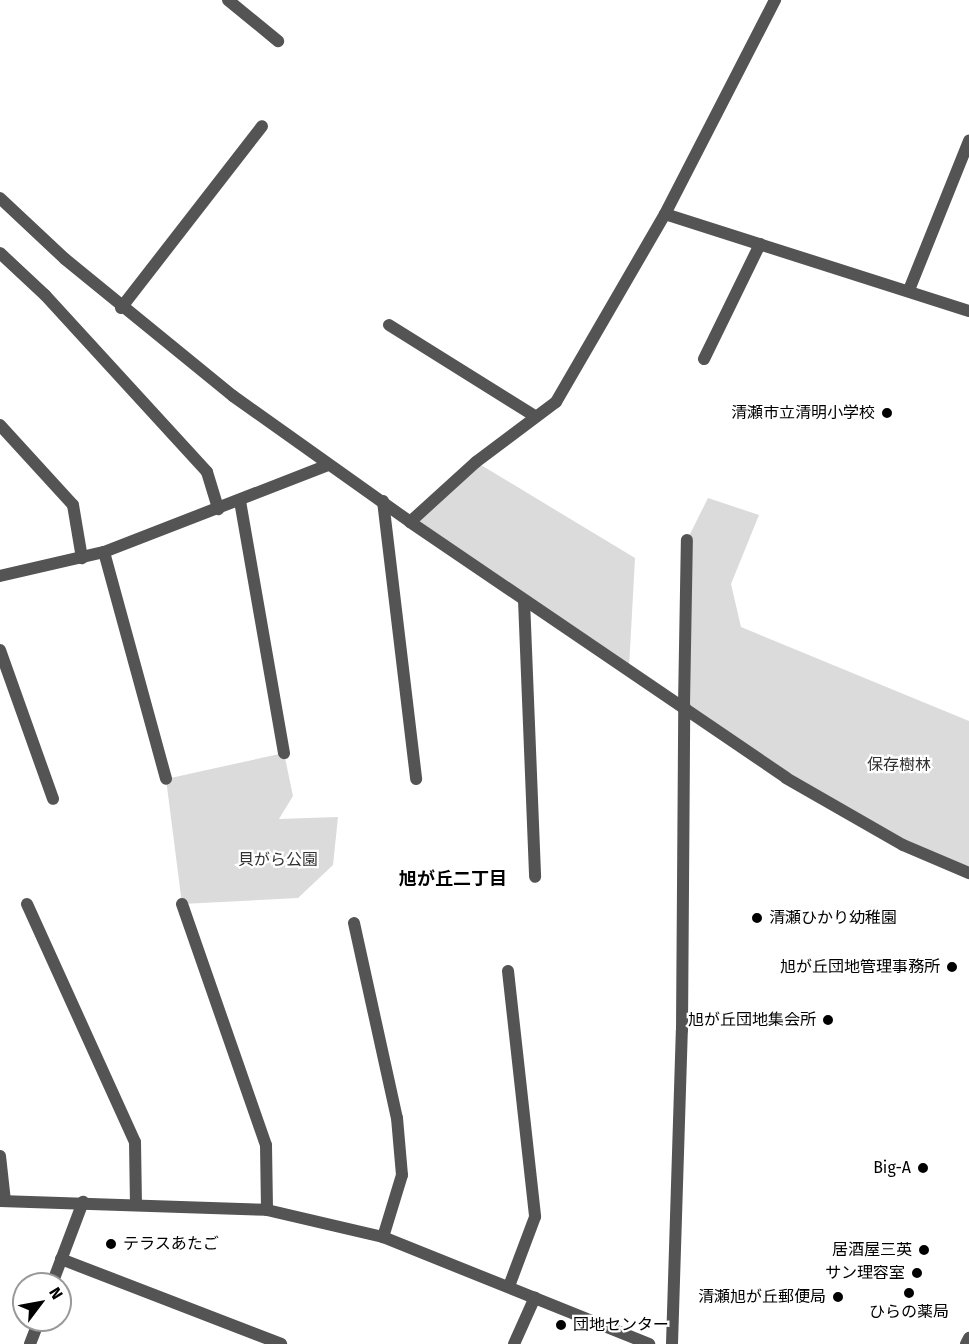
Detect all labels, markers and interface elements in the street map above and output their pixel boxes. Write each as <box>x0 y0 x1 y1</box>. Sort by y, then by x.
place label: 清瀬市立清明小学校 <box>731 403 875 423</box>
marker: 清瀬市立清明小学校 <box>880 406 894 420</box>
park label: 保存樹林 <box>867 755 931 775</box>
park label: 貝がら公園 <box>238 850 318 870</box>
district label: 旭が丘二丁目 <box>399 868 507 890</box>
place label: 清瀬ひかり幼稚園 <box>769 908 897 928</box>
marker: 清瀬ひかり幼稚園 <box>750 911 764 925</box>
place label: 旭が丘団地管理事務所 <box>780 957 940 977</box>
marker: 旭が丘団地管理事務所 <box>945 960 959 974</box>
place label: 旭が丘団地集会所 <box>688 1010 816 1030</box>
marker: 旭が丘団地集会所 <box>821 1013 835 1027</box>
place label: Big-A <box>873 1158 911 1178</box>
marker: Big-A <box>916 1161 930 1175</box>
place label: テラスあたご <box>123 1234 219 1254</box>
marker: テラスあたご <box>104 1237 118 1251</box>
place label: 居酒屋三英 <box>832 1240 912 1260</box>
marker: 居酒屋三英 <box>917 1243 931 1257</box>
place label: サン理容室 <box>825 1263 905 1283</box>
marker: サン理容室 <box>910 1266 924 1280</box>
north arrow <box>12 1272 72 1332</box>
text: N <box>45 1284 67 1303</box>
marker: ひらの薬局 <box>902 1286 916 1300</box>
place label: 清瀬旭が丘郵便局 <box>698 1287 826 1307</box>
marker: 清瀬旭が丘郵便局 <box>831 1290 845 1304</box>
place label: ひらの薬局 <box>869 1302 949 1322</box>
place label: 団地センター <box>573 1315 669 1335</box>
marker: 団地センター <box>554 1318 568 1332</box>

